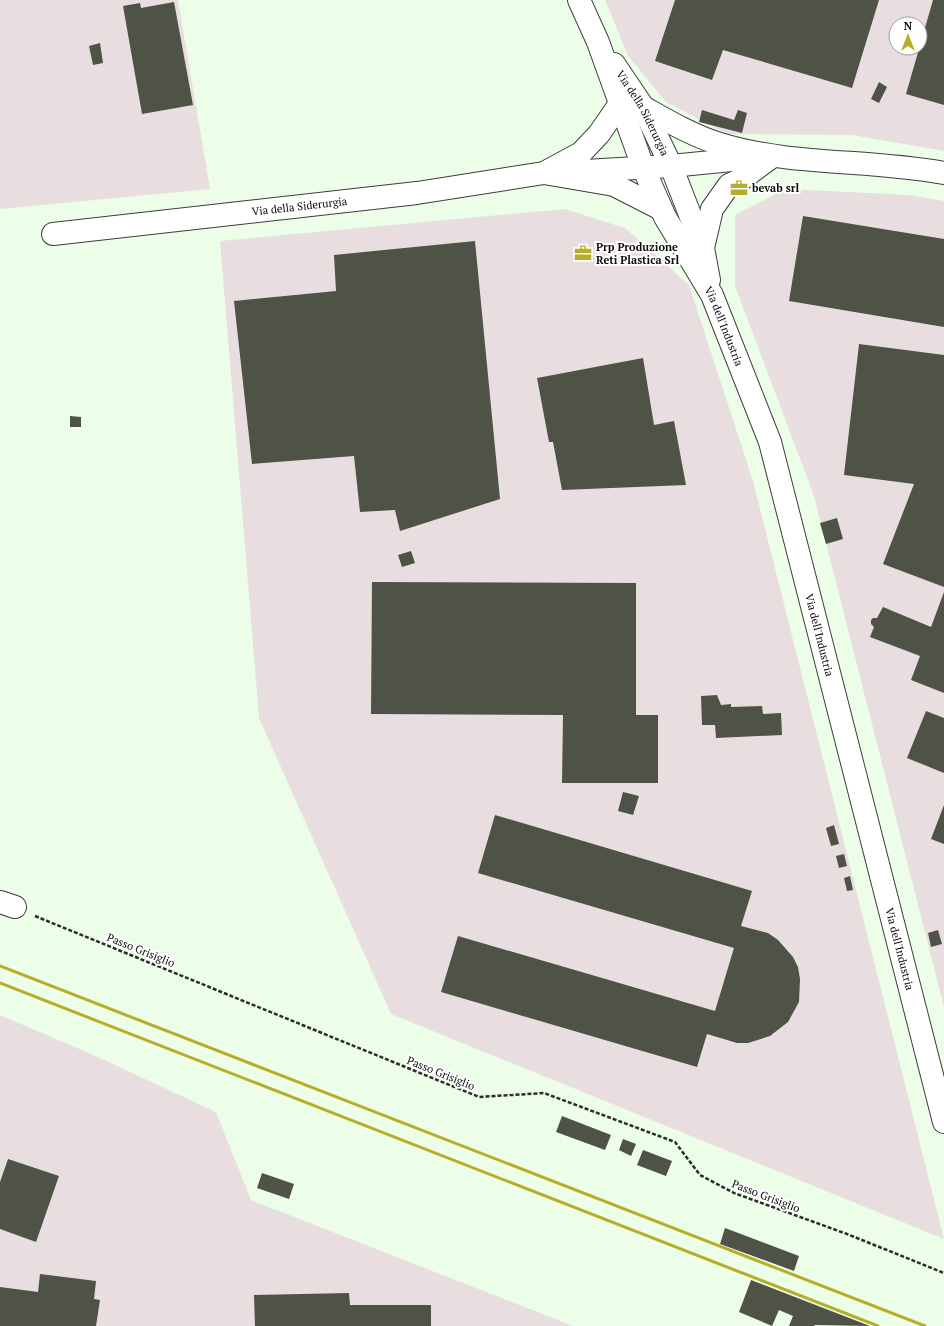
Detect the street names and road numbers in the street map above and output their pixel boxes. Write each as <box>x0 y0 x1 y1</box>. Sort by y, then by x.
street label: Via della Siderurgia <box>613 68 672 158</box>
street label: Via della Siderurgia <box>251 194 348 219</box>
street label: Via dell'Industria <box>701 284 746 368</box>
street label: Via dell'Industria <box>802 592 837 678</box>
street label: Via dell'Industria <box>882 906 917 992</box>
street label: Passo Grisiglio <box>105 930 177 970</box>
street label: Passo Grisiglio <box>405 1053 477 1093</box>
street label: Passo Grisiglio <box>730 1177 802 1215</box>

